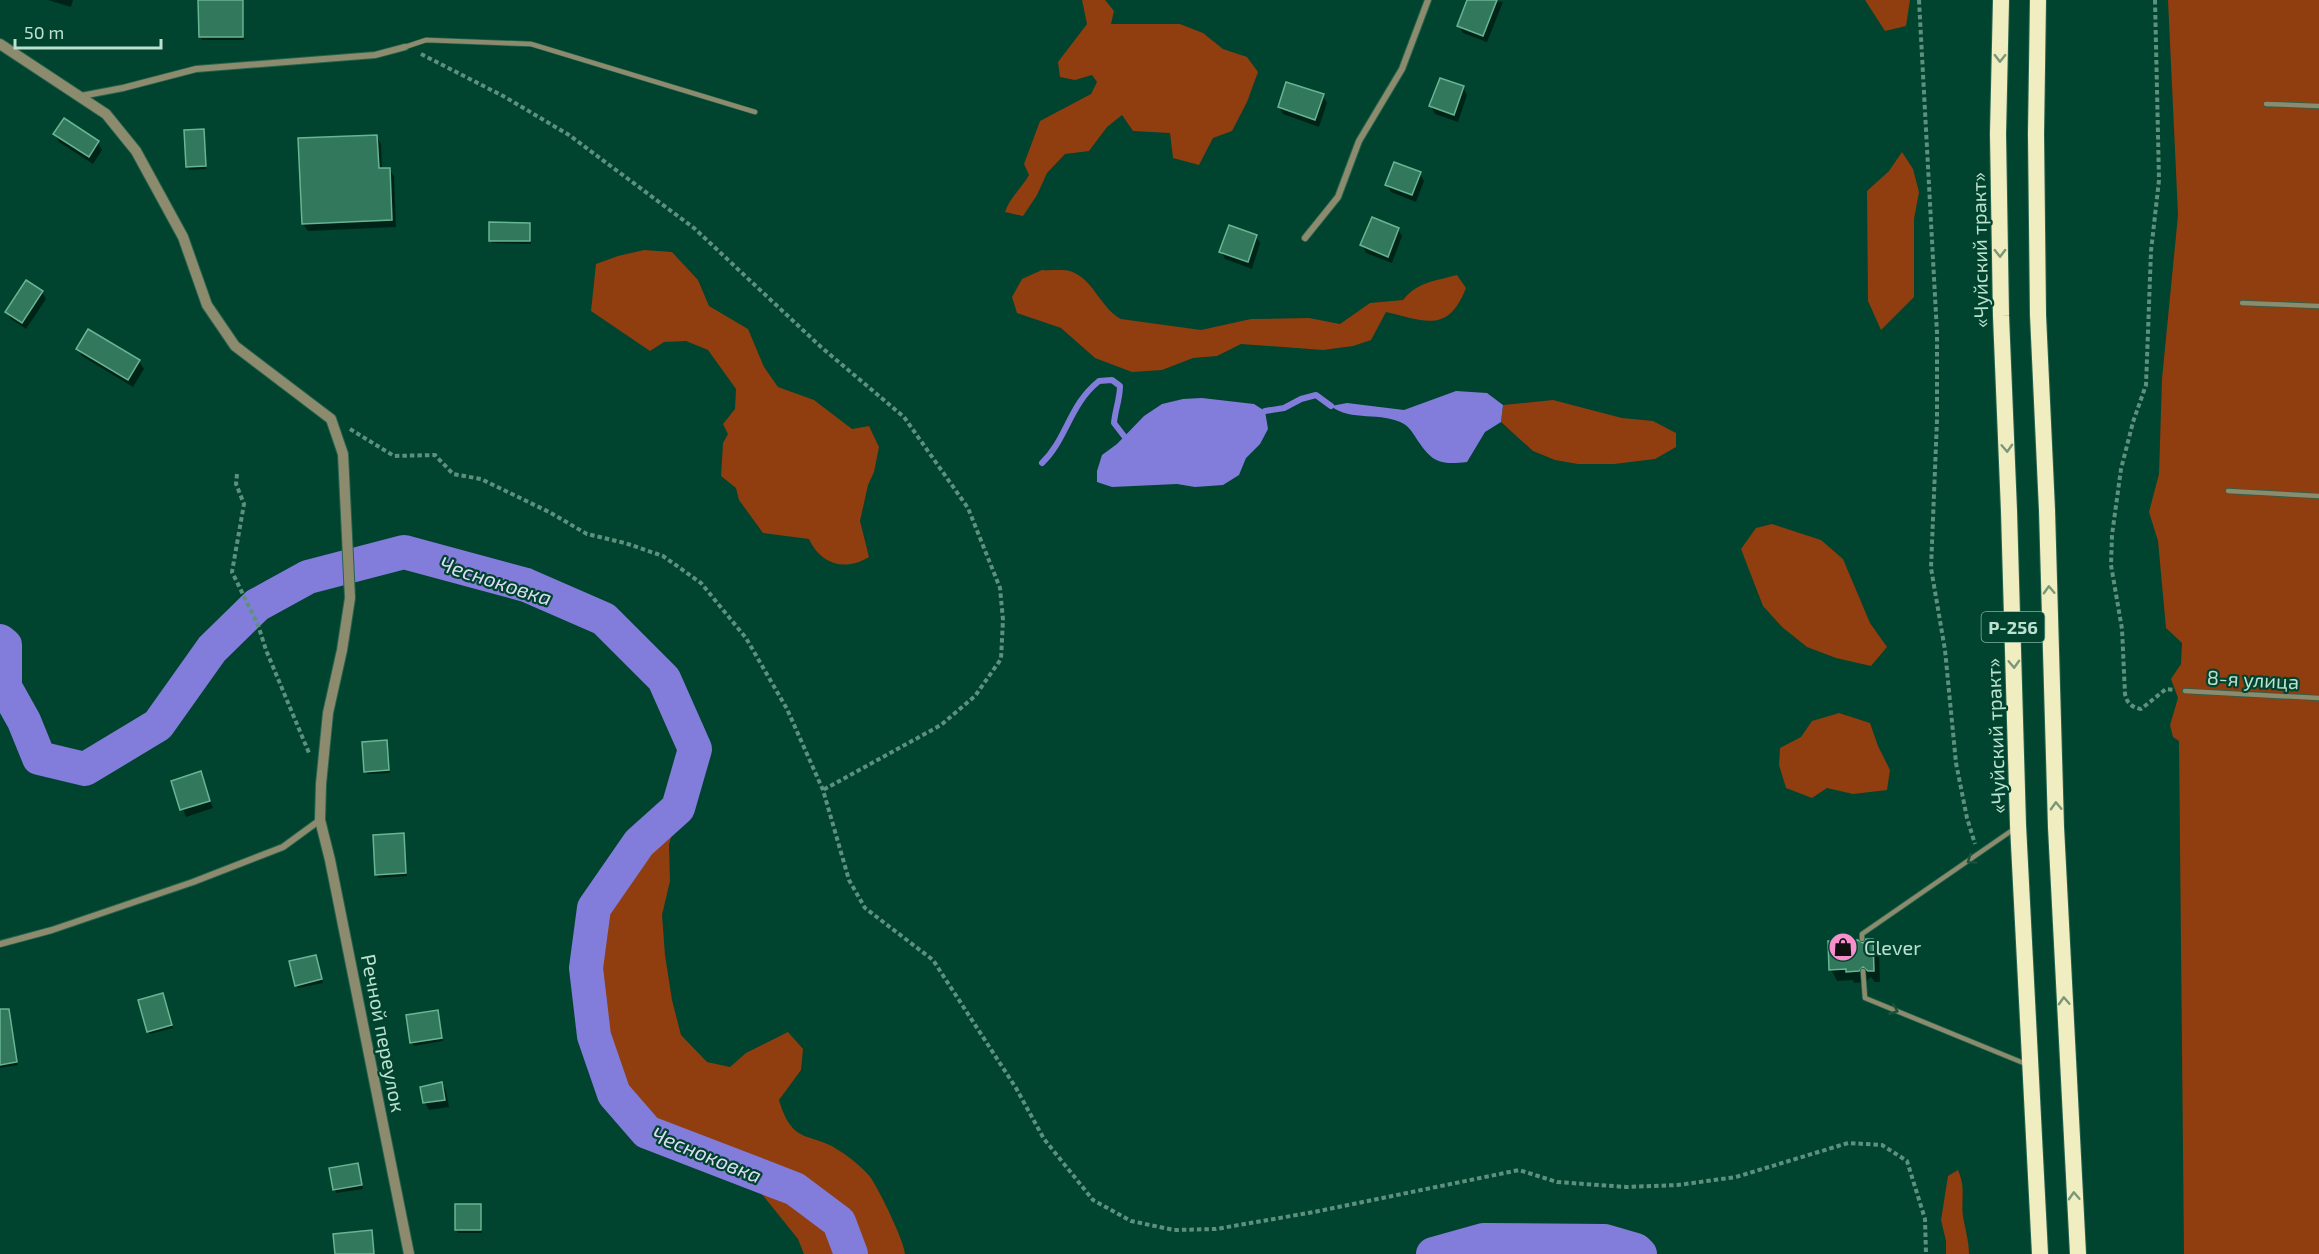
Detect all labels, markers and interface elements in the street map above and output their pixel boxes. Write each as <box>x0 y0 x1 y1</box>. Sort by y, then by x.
scale bar <box>15 12 160 50</box>
text: 50 m <box>24 21 64 43</box>
one-way arrow <box>1993 54 2006 63</box>
street label: «Чуйский тракт» <box>1966 172 1993 328</box>
one-way arrow <box>1994 249 2006 258</box>
one-way arrow <box>2000 444 2013 453</box>
water label: Чесноковка <box>437 550 555 610</box>
one-way arrow <box>2043 586 2056 595</box>
road number: Р-256 <box>1982 612 2044 642</box>
street label: «Чуйский тракт» <box>1980 658 2011 814</box>
one-way arrow <box>2007 660 2020 669</box>
street label: 8-я улица <box>2206 665 2300 694</box>
one-way arrow <box>2049 802 2062 811</box>
one-way arrow <box>1967 852 1977 864</box>
shop icon: Clever <box>1827 931 1859 963</box>
place label: Clever <box>1864 935 1921 959</box>
street label: Речной переулок <box>356 952 411 1114</box>
one-way arrow <box>2058 996 2071 1005</box>
one-way arrow <box>1887 1003 1898 1015</box>
water label: Чесноковка <box>648 1121 766 1187</box>
one-way arrow <box>2068 1191 2081 1200</box>

